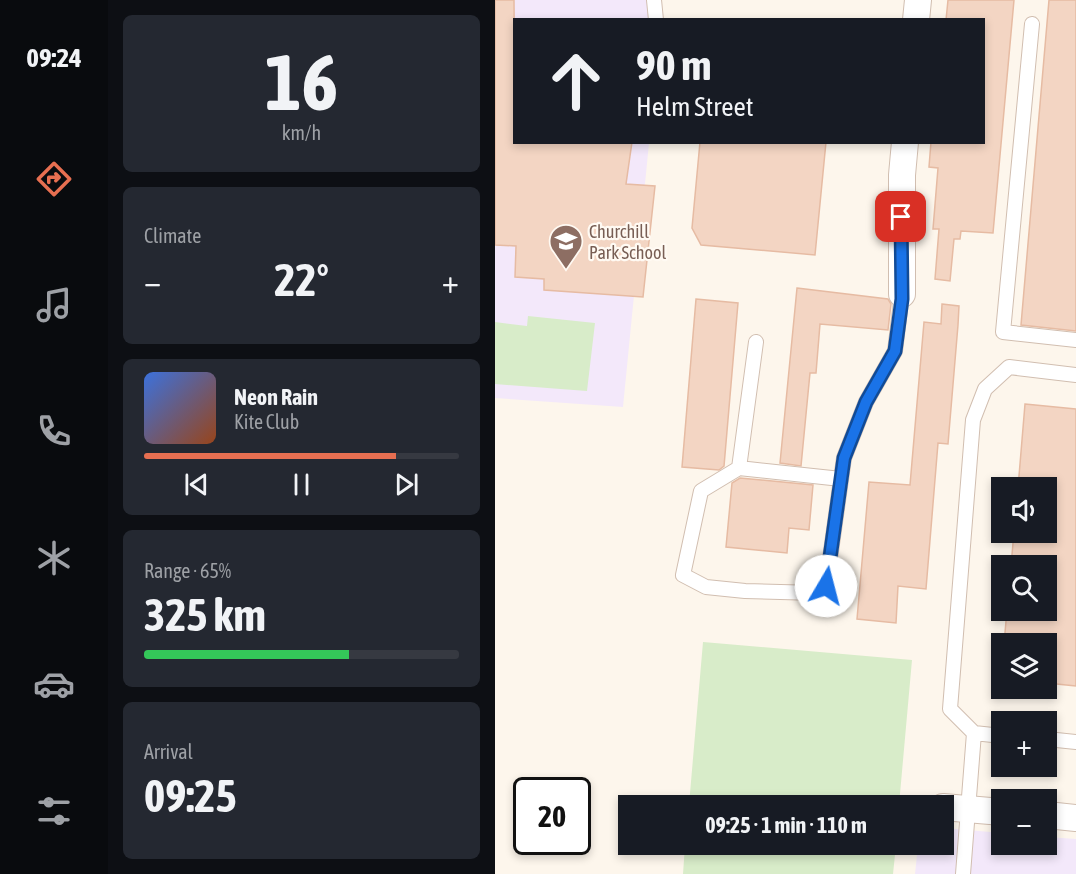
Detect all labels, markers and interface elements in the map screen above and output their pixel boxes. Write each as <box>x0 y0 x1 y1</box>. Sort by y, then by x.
text: 16 <box>265 37 338 127</box>
text: 90 m <box>636 41 711 89</box>
text: 09:24 <box>26 42 82 73</box>
icon: ahead <box>537 42 615 120</box>
text: Helm Street <box>636 91 753 122</box>
text: km/h <box>282 121 321 144</box>
icon: directions <box>33 158 75 200</box>
pin <box>875 191 926 242</box>
icon: arrive <box>884 200 917 233</box>
place label: Churchill Park School <box>589 221 666 263</box>
school or university icon: Churchill Park School <box>548 223 584 270</box>
text: Climate <box>144 224 201 247</box>
text: 22° <box>274 254 329 306</box>
text: − <box>144 262 161 300</box>
text: + <box>442 262 459 300</box>
icon: music <box>33 284 75 326</box>
text: Neon Rain <box>234 384 318 410</box>
icon: phone <box>33 410 75 452</box>
text: Kite Club <box>234 410 299 433</box>
icon: previous <box>180 468 213 501</box>
icon: pause <box>285 468 318 501</box>
icon: next <box>390 468 423 501</box>
map controls <box>991 477 1057 855</box>
button: sound <box>991 477 1057 543</box>
icon: climate <box>33 537 75 579</box>
position arrow <box>794 554 858 618</box>
button: search <box>991 555 1057 621</box>
text: Range · 65% <box>144 559 231 582</box>
text: 325 km <box>144 589 266 641</box>
button: layers <box>991 633 1057 699</box>
icon: car <box>33 663 75 705</box>
button: + <box>991 711 1057 777</box>
text: Arrival <box>144 740 193 763</box>
text: 09:25 <box>144 770 237 822</box>
speed limit sign: 20 <box>513 777 591 855</box>
button: − <box>991 789 1057 855</box>
icon: filters <box>33 790 75 832</box>
text: 09:25 · 1 min · 110 m <box>705 812 867 838</box>

